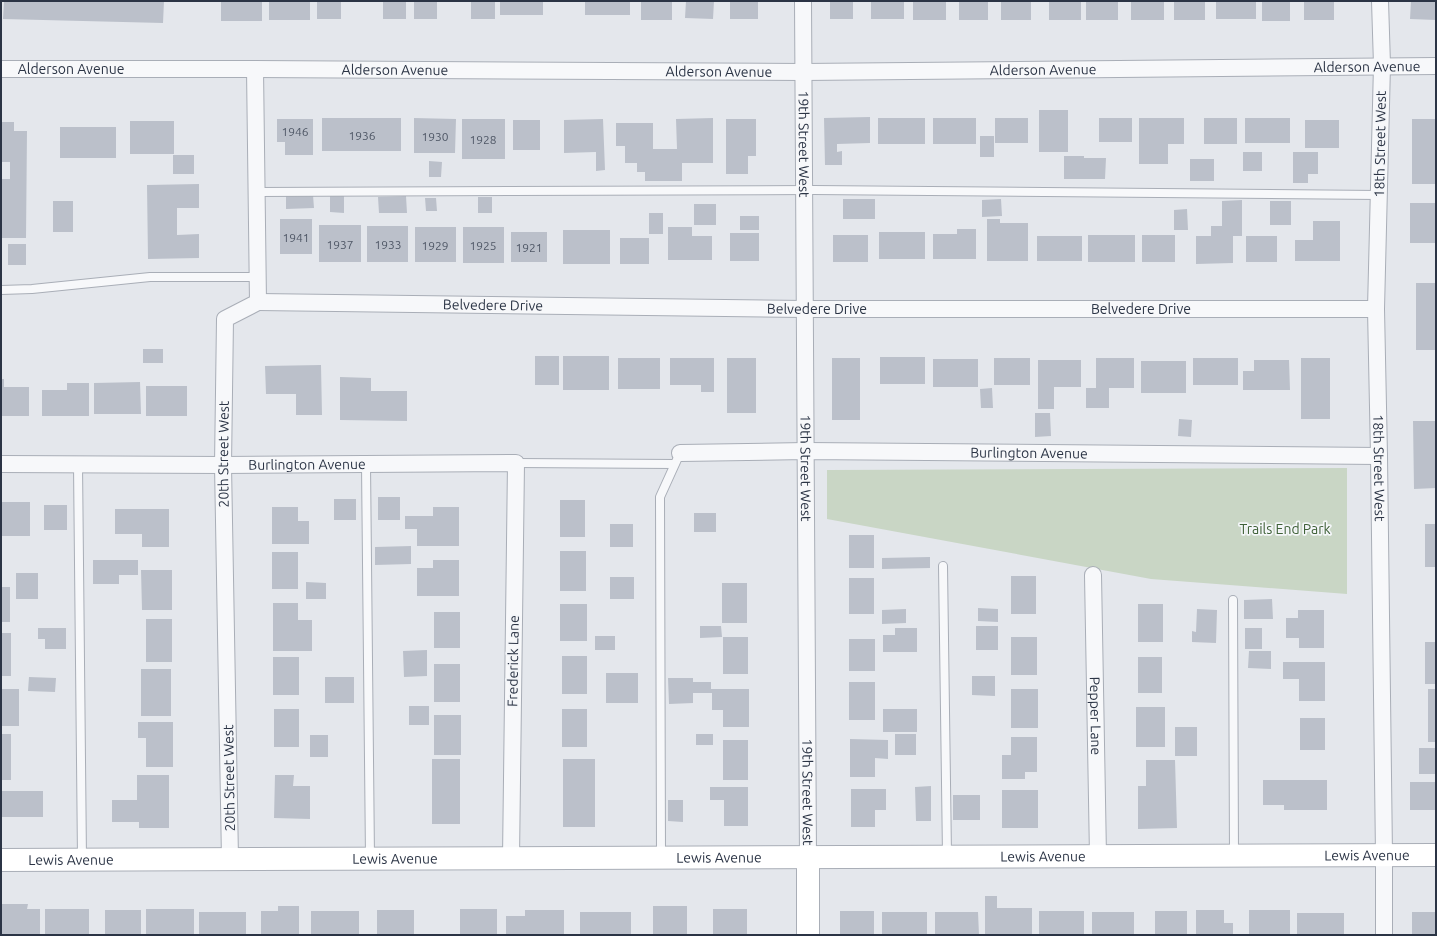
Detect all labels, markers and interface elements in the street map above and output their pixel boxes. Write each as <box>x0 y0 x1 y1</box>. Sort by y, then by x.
street label: Alderson Avenue <box>1314 58 1420 75</box>
street label: Alderson Avenue <box>18 61 124 77</box>
street label: Alderson Avenue <box>342 61 448 78</box>
street label: Alderson Avenue <box>990 61 1096 78</box>
street label: Alderson Avenue <box>666 63 772 80</box>
street label: 19th Street West <box>796 90 812 198</box>
street label: 18th Street West <box>1371 90 1389 198</box>
house number: 1946 <box>281 125 309 138</box>
house number: 1936 <box>348 129 376 142</box>
house number: 1930 <box>421 130 449 143</box>
house number: 1928 <box>469 133 497 146</box>
house number: 1941 <box>282 231 310 244</box>
house number: 1937 <box>326 238 354 251</box>
house number: 1933 <box>374 238 402 251</box>
house number: 1929 <box>421 239 449 252</box>
house number: 1925 <box>469 239 497 252</box>
house number: 1921 <box>515 241 543 254</box>
street label: Belvedere Drive <box>443 296 543 314</box>
street label: Belvedere Drive <box>767 301 867 317</box>
street label: Belvedere Drive <box>1091 301 1191 317</box>
street label: 20th Street West <box>215 400 232 508</box>
street label: 19th Street West <box>797 414 814 522</box>
street label: 18th Street West <box>1370 414 1388 522</box>
street label: Burlington Avenue <box>970 444 1088 461</box>
street label: Burlington Avenue <box>248 456 366 473</box>
park label: Trails End Park <box>1239 521 1331 537</box>
street label: Frederick Lane <box>504 615 522 707</box>
street label: Pepper Lane <box>1087 677 1104 755</box>
street label: 20th Street West <box>220 724 238 832</box>
street label: 19th Street West <box>799 738 816 846</box>
street label: Lewis Avenue <box>1324 847 1410 863</box>
street label: Lewis Avenue <box>1000 848 1086 865</box>
street label: Lewis Avenue <box>676 849 762 866</box>
street label: Lewis Avenue <box>352 850 438 867</box>
street label: Lewis Avenue <box>28 852 114 868</box>

